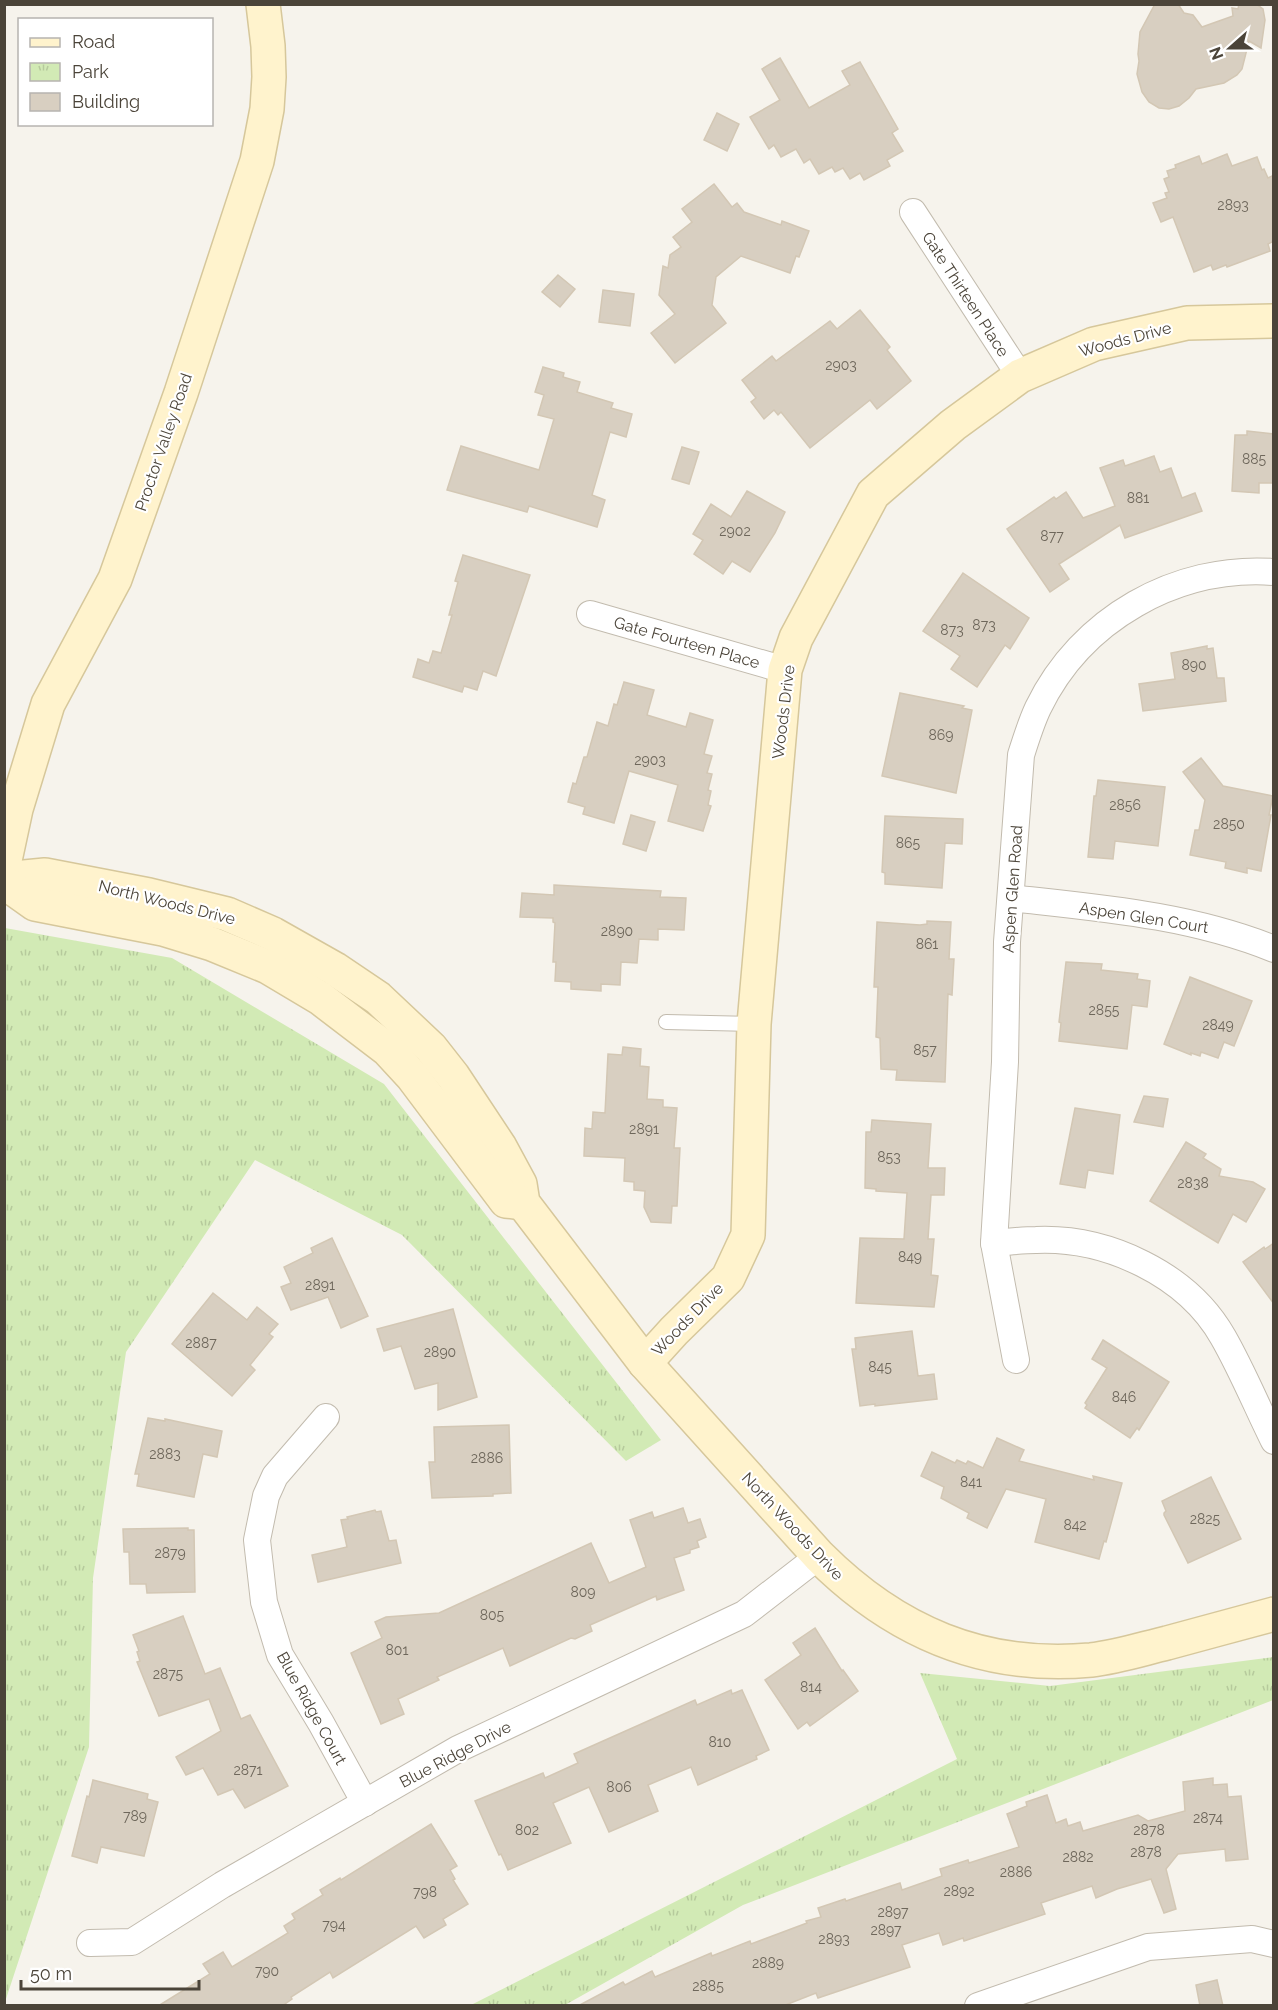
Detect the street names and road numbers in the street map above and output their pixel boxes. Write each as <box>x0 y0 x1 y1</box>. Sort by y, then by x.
street label: Gate Thirteen Place <box>918 228 1013 360</box>
street label: Woods Drive <box>1077 318 1173 361</box>
street label: Proctor Valley Road <box>131 371 196 514</box>
street label: Gate Fourteen Place <box>612 613 762 672</box>
street label: Woods Drive <box>768 664 799 760</box>
street label: Aspen Glen Road <box>999 824 1026 954</box>
street label: North Woods Drive <box>97 876 237 929</box>
street label: Aspen Glen Court <box>1078 898 1211 937</box>
street label: Woods Drive <box>648 1279 727 1360</box>
street label: North Woods Drive <box>738 1469 847 1584</box>
street label: Blue Ridge Court <box>273 1648 351 1769</box>
street label: Blue Ridge Drive <box>396 1717 514 1792</box>

